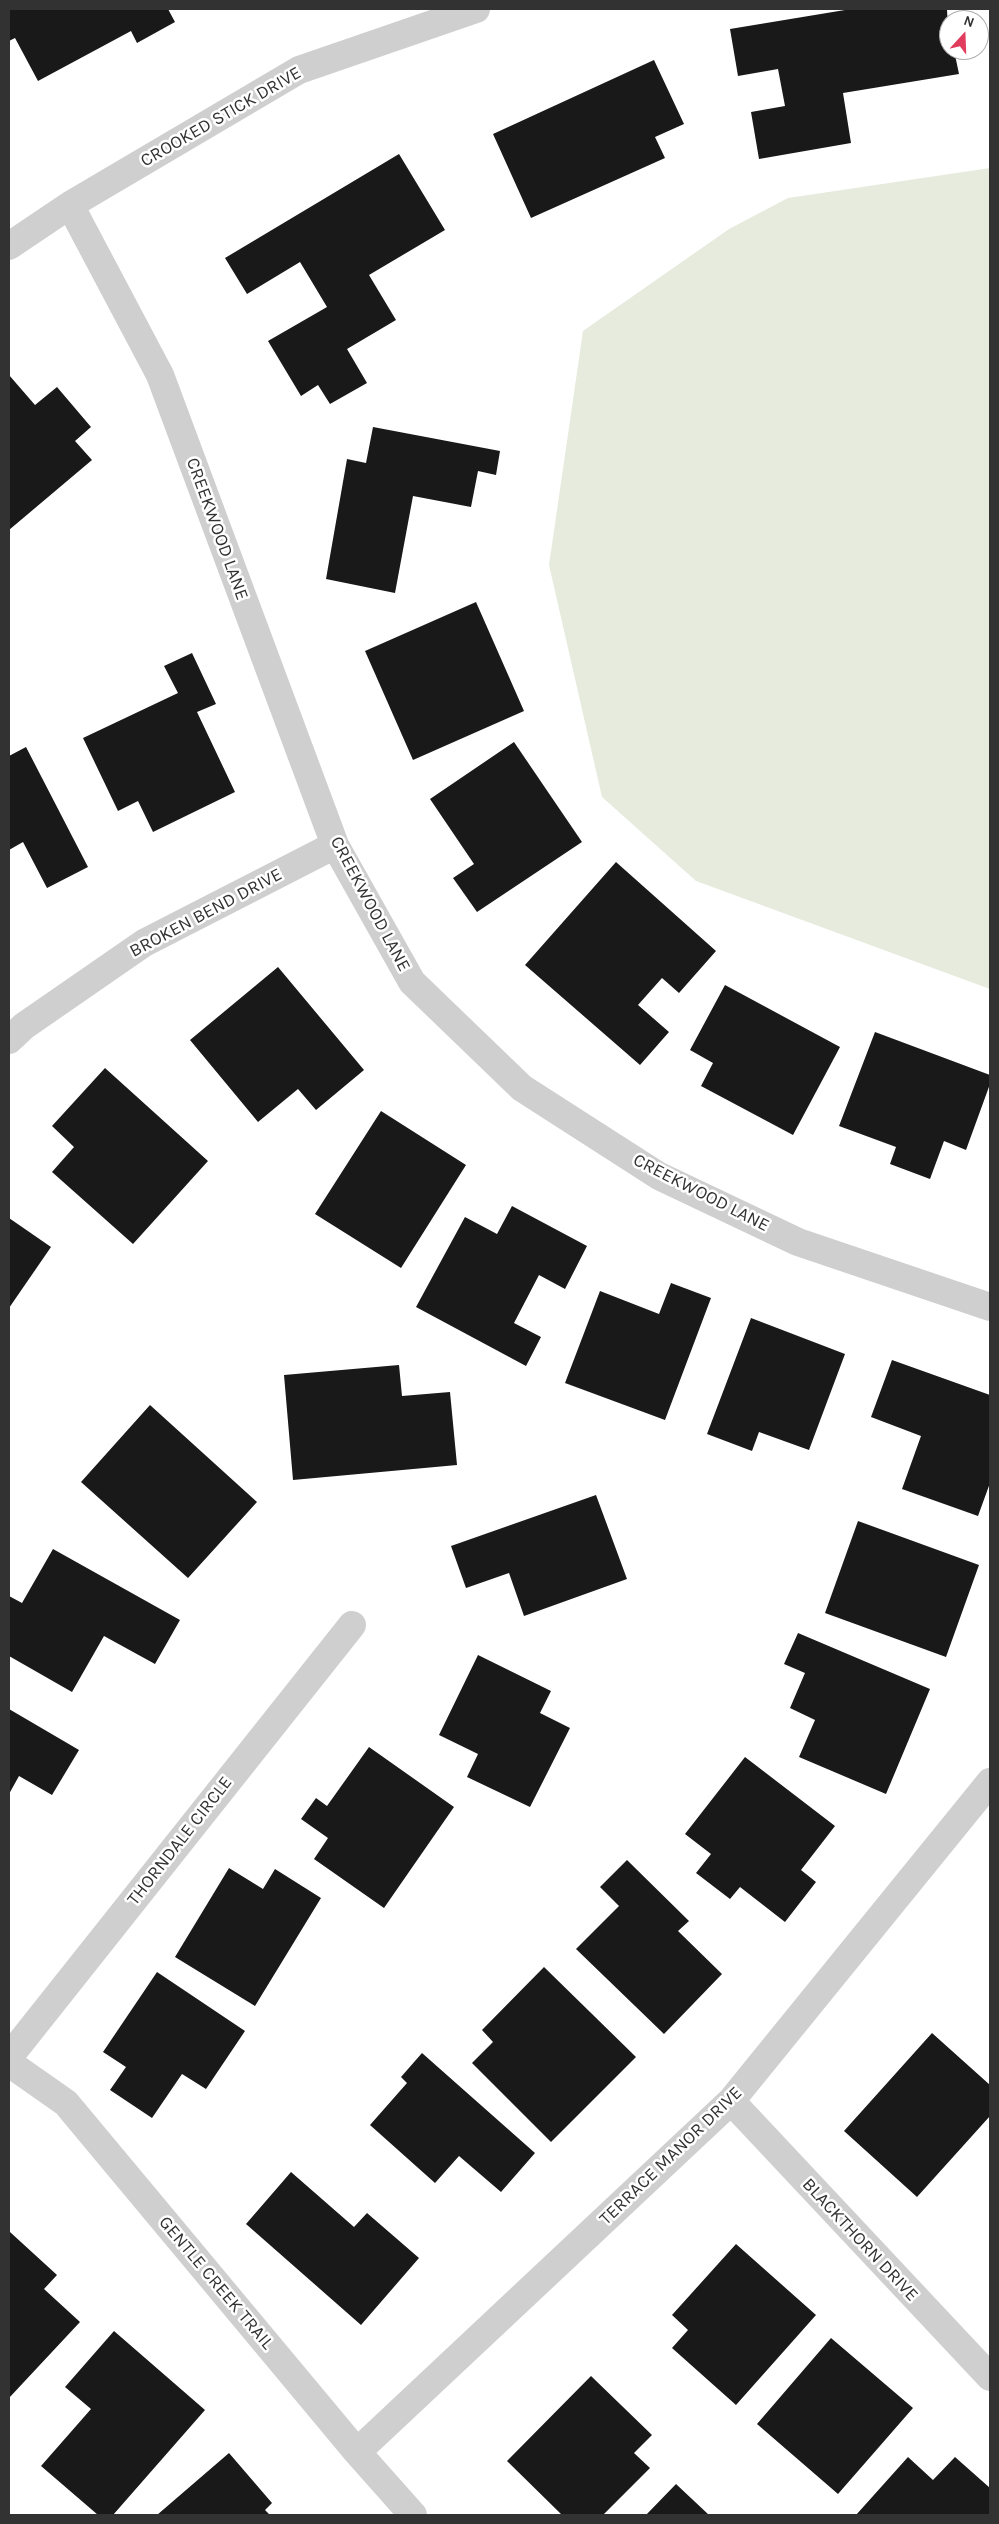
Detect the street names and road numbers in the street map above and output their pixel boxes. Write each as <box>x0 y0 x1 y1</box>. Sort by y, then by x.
street label: CROOKED STICK DRIVE <box>137 62 305 172</box>
street label: CREEKWOOD LANE <box>181 455 253 603</box>
street label: CREEKWOOD LANE <box>325 833 415 975</box>
street label: BROKEN BEND DRIVE <box>126 864 286 962</box>
street label: CREEKWOOD LANE <box>629 1149 773 1237</box>
street label: THORNDALE CIRCLE <box>123 1772 237 1910</box>
street label: TERRACE MANOR DRIVE <box>595 2082 747 2230</box>
street label: BLACKTHORN DRIVE <box>797 2174 923 2306</box>
street label: GENTLE CREEK TRAIL <box>154 2212 278 2354</box>

